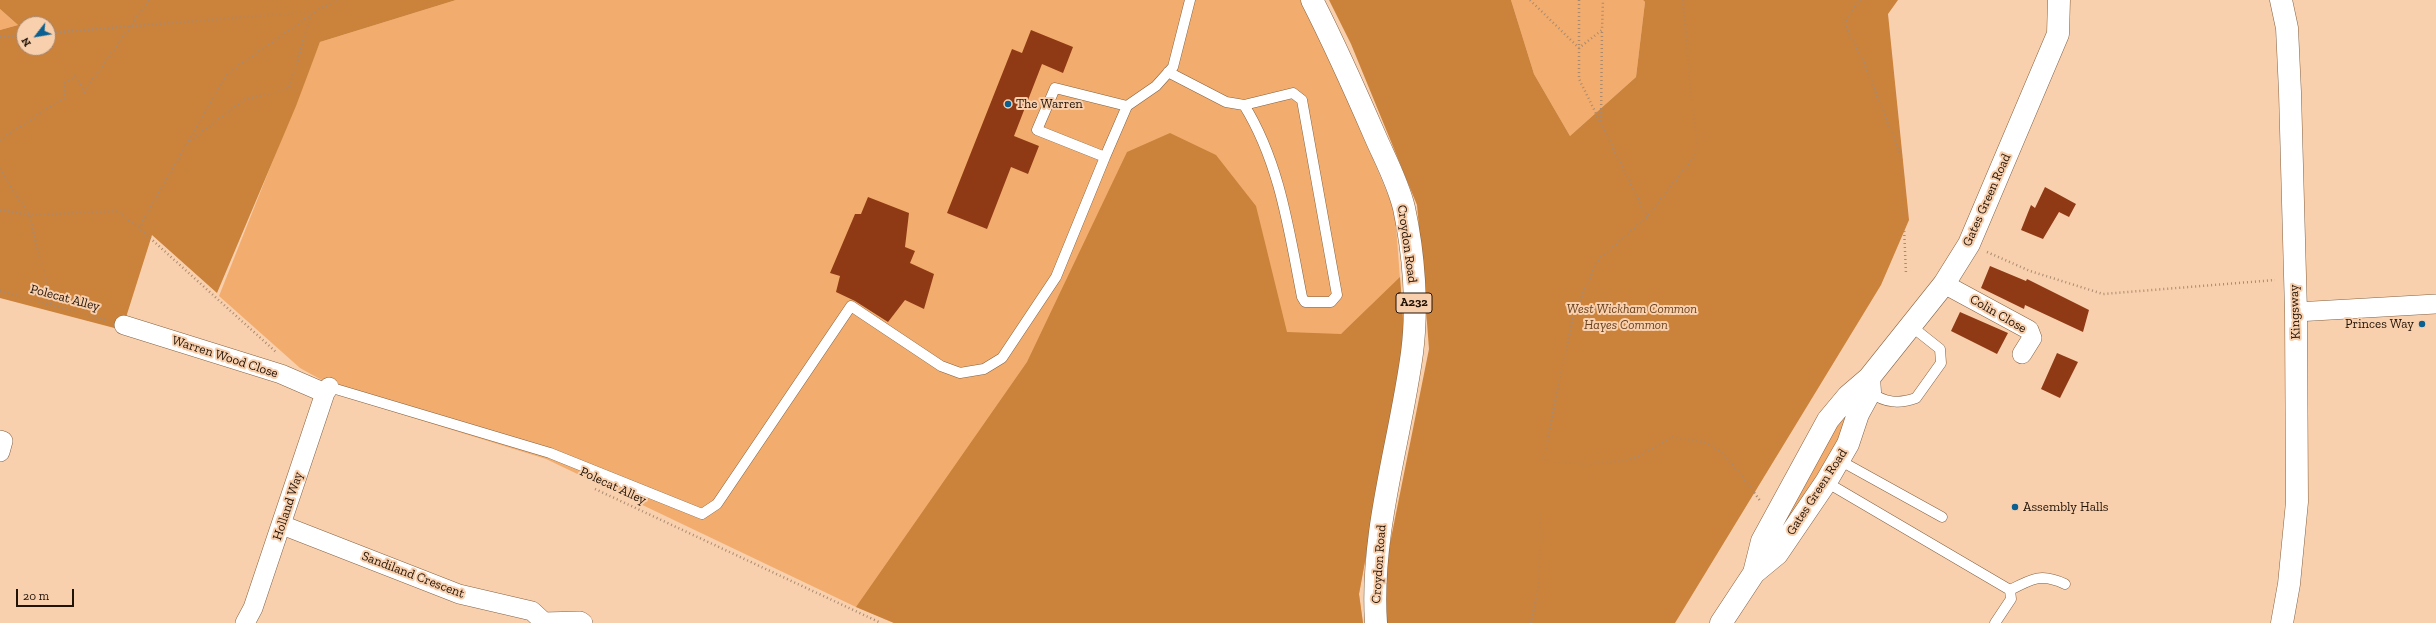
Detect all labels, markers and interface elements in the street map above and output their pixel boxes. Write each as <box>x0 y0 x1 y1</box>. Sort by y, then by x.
north arrow <box>16 16 56 56</box>
text: N <box>18 35 34 49</box>
place label: The Warren <box>1016 96 1083 112</box>
marker: The Warren <box>1003 99 1013 109</box>
street label: Gates Green Road <box>1960 151 2014 249</box>
street label: Croydon Road <box>1394 204 1420 284</box>
street label: Polecat Alley <box>29 281 101 315</box>
street label: Kingsway <box>2286 284 2304 340</box>
street label: Colin Close <box>1967 292 2029 336</box>
road number: A232 <box>1396 293 1432 313</box>
park label: West Wickham Common <box>1567 301 1697 317</box>
place label: Princes Way <box>2345 316 2414 332</box>
park label: Hayes Common <box>1584 317 1668 333</box>
marker: Princes Way <box>2417 319 2427 329</box>
street label: Warren Wood Close <box>170 332 280 382</box>
street label: Gates Green Road <box>1783 446 1851 538</box>
street label: Polecat Alley <box>577 464 649 508</box>
street label: Holland Way <box>270 470 306 542</box>
place label: Assembly Halls <box>2023 499 2109 515</box>
marker: Assembly Halls <box>2010 502 2020 512</box>
street label: Croydon Road <box>1368 524 1390 604</box>
street label: Sandiland Crescent <box>359 548 467 602</box>
scale bar <box>18 581 76 607</box>
text: 20 m <box>23 589 49 603</box>

